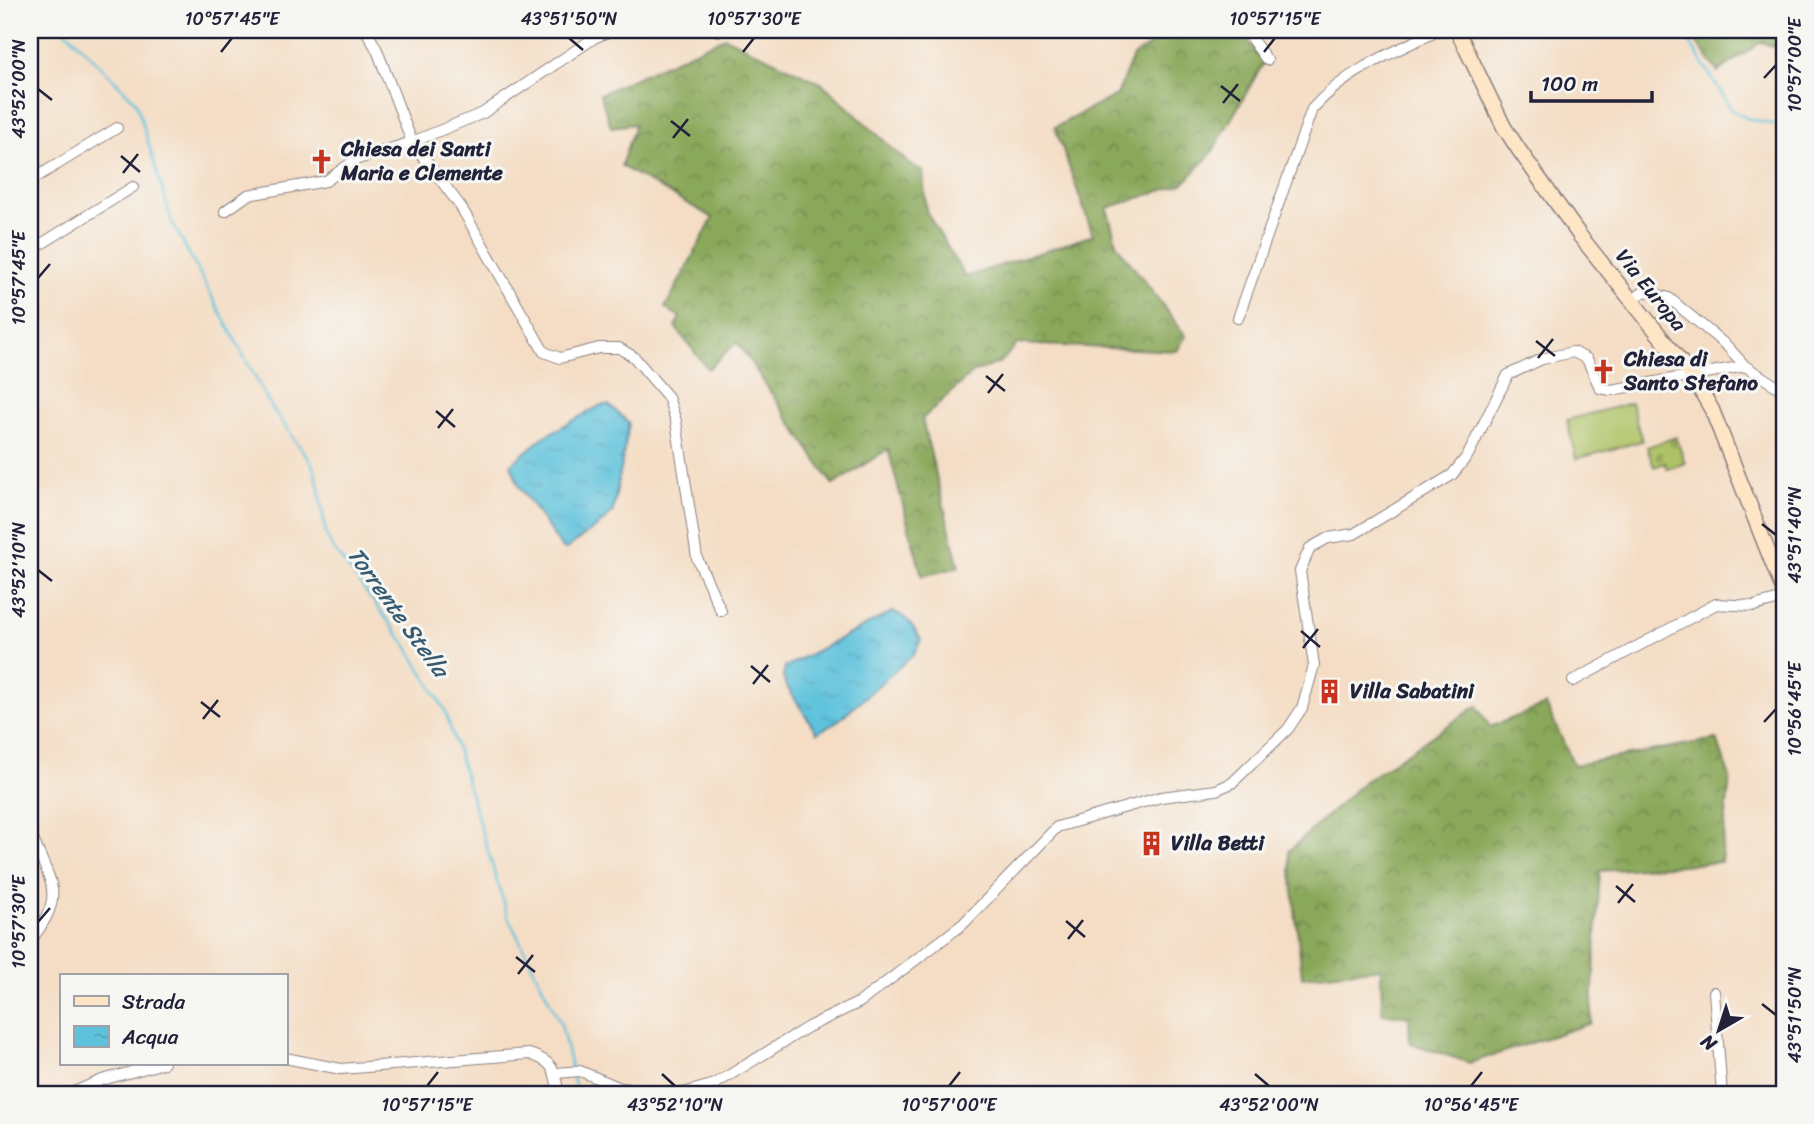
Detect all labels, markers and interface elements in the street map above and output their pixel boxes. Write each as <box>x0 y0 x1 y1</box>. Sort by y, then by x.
text: 10°57'45"E <box>185 3 280 35</box>
text: 43°51'50"N <box>521 3 618 35</box>
text: 10°57'30"E <box>707 3 802 35</box>
text: 10°57'15"E <box>1230 3 1321 35</box>
text: 10°57'00"E <box>1779 17 1811 113</box>
text: 43°52'00"N <box>3 39 35 139</box>
scale bar <box>1531 60 1651 104</box>
text: 100 m <box>1541 65 1598 103</box>
place label: Chiesa dei Santi Maria e Clemente <box>340 130 503 192</box>
church icon: Chiesa dei Santi Maria e Clemente <box>307 147 335 175</box>
text: 10°57'45"E <box>3 230 35 325</box>
street label: Via Europa <box>1605 240 1697 340</box>
place label: Chiesa di Santo Stefano <box>1623 340 1758 402</box>
church icon: Chiesa di Santo Stefano <box>1590 357 1618 385</box>
text: 43°51'40"N <box>1779 486 1811 583</box>
text: 43°52'10"N <box>3 522 35 618</box>
water label: Torrente Stella <box>336 538 462 689</box>
text: 10°56'45"E <box>1779 661 1811 756</box>
place label: Villa Sabatini <box>1350 672 1475 710</box>
building icon: Villa Sabatini <box>1316 677 1344 705</box>
place label: Villa Betti <box>1171 824 1265 862</box>
building icon: Villa Betti <box>1137 829 1165 857</box>
text: 10°57'30"E <box>3 874 35 969</box>
text: 43°51'50"N <box>1779 966 1811 1063</box>
legend <box>60 974 287 1064</box>
text: Strada <box>122 983 186 1021</box>
north arrow <box>1685 995 1755 1064</box>
text: Acqua <box>121 1018 179 1056</box>
text: N <box>1692 1025 1725 1060</box>
text: 10°57'15"E <box>382 1089 473 1121</box>
text: 43°52'10"N <box>627 1089 723 1121</box>
text: 10°57'00"E <box>902 1089 997 1121</box>
text: 43°52'00"N <box>1219 1089 1319 1121</box>
text: 10°56'45"E <box>1424 1089 1519 1121</box>

